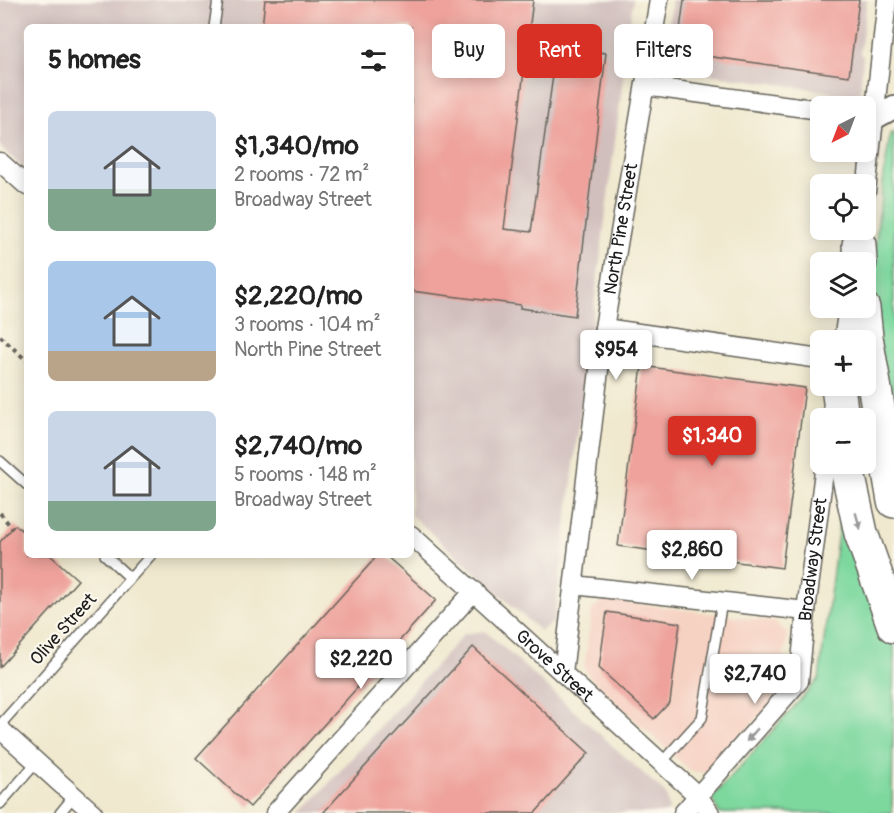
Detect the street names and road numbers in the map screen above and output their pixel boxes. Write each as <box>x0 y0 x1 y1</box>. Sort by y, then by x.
street label: North Pine Street <box>599 161 644 296</box>
street label: Broadway Street <box>794 496 833 622</box>
street label: Olive Street <box>25 588 102 670</box>
street label: Grove Street <box>510 625 599 708</box>

